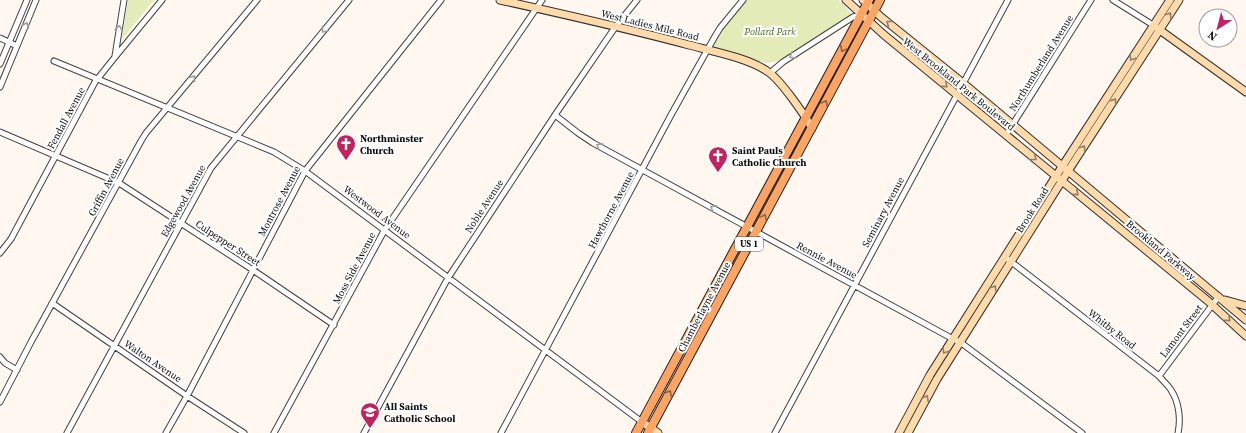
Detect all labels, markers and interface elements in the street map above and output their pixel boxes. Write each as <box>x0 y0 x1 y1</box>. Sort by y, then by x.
street label: West Ladies Mile Road <box>600 7 701 44</box>
north arrow <box>1198 8 1238 48</box>
street label: Northumberland Avenue <box>1006 12 1076 114</box>
one-way arrow <box>1164 12 1172 19</box>
one-way arrow <box>21 21 29 29</box>
one-way arrow <box>886 21 893 28</box>
one-way arrow <box>114 25 123 31</box>
one-way arrow <box>322 25 329 33</box>
park label: Pollard Park <box>743 25 796 38</box>
text: N <box>1205 27 1220 44</box>
street label: West Brookland Park Boulevard <box>900 35 1018 134</box>
one-way arrow <box>840 45 848 52</box>
one-way arrow <box>789 52 796 59</box>
one-way arrow <box>1129 54 1137 61</box>
one-way arrow <box>188 75 195 83</box>
one-way arrow <box>940 81 947 88</box>
street label: Fendall Avenue <box>44 85 88 151</box>
one-way arrow <box>1109 98 1116 105</box>
one-way arrow <box>821 99 828 107</box>
place label: Northminster Church <box>360 132 424 157</box>
church icon: Northminster Church <box>335 133 357 161</box>
one-way arrow <box>596 143 603 150</box>
place label: Saint Pauls Catholic Church <box>732 144 807 169</box>
church icon: Saint Pauls Catholic Church <box>707 145 729 173</box>
one-way arrow <box>1078 145 1086 152</box>
one-way arrow <box>1029 153 1036 160</box>
street label: Griffin Avenue <box>85 156 127 218</box>
street label: Edgewood Avenue <box>158 162 208 240</box>
street label: Montrose Avenue <box>255 164 303 238</box>
street label: Hawthorne Avenue <box>585 169 637 251</box>
street label: Seminary Avenue <box>859 175 907 249</box>
street label: Noble Avenue <box>462 177 506 235</box>
street label: Westwood Avenue <box>341 182 413 242</box>
street label: Brook Road <box>1013 184 1051 235</box>
one-way arrow <box>1072 188 1079 195</box>
one-way arrow <box>710 206 717 213</box>
one-way arrow <box>759 214 767 221</box>
street label: Culpepper Street <box>193 217 263 269</box>
street label: Brookland Parkway <box>1124 217 1199 283</box>
street label: Moss Side Avenue <box>330 230 378 306</box>
road number: US 1 <box>735 237 763 251</box>
street label: Rennie Avenue <box>794 239 860 281</box>
street label: Chamberlayne Avenue <box>675 260 733 354</box>
one-way arrow <box>989 285 997 292</box>
street label: Lamont Street <box>1157 301 1206 360</box>
street label: Whitby Road <box>1085 306 1139 352</box>
one-way arrow <box>1223 315 1231 322</box>
street label: Walton Avenue <box>122 337 184 385</box>
one-way arrow <box>942 347 950 354</box>
one-way arrow <box>664 390 672 397</box>
one-way arrow <box>921 395 928 403</box>
place label: All Saints Catholic School <box>384 400 456 425</box>
school or university icon: All Saints Catholic School <box>359 401 381 429</box>

